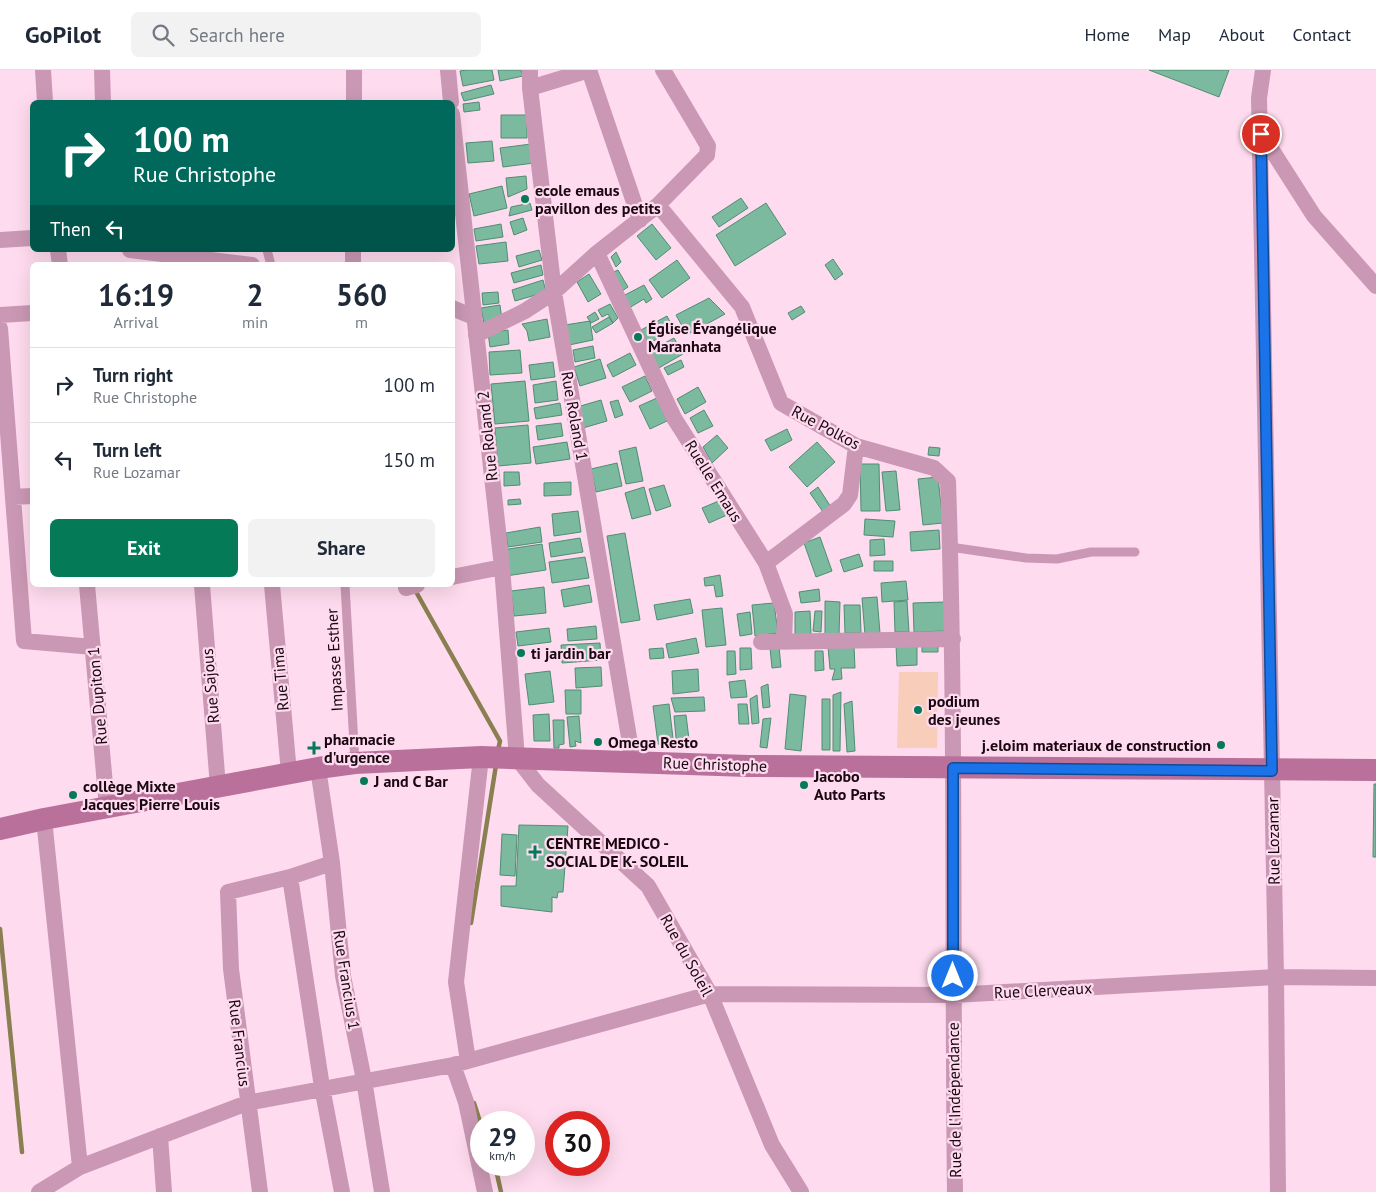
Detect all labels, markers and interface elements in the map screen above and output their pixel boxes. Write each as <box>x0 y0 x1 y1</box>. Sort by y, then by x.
search box <box>131 12 481 57</box>
text: GoPilot <box>25 19 101 50</box>
icon: search <box>149 21 177 49</box>
text: Search here <box>189 23 285 47</box>
text: Home <box>1084 23 1130 46</box>
text: Map <box>1158 23 1191 46</box>
text: About <box>1219 23 1265 46</box>
text: Contact <box>1293 23 1351 46</box>
pin <box>1240 113 1282 155</box>
text: 100 m <box>133 116 230 162</box>
icon: right <box>50 120 115 185</box>
icon: arrive <box>1247 120 1275 148</box>
text: Rue Christophe <box>133 160 276 188</box>
place label: ecole emaus pavillon des petits <box>535 180 661 218</box>
marker: ecole emaus pavillon des petits <box>519 193 531 205</box>
icon: left <box>101 215 129 243</box>
text: Then <box>50 217 91 241</box>
text: 16:19 <box>98 275 174 314</box>
text: 2 <box>247 275 264 314</box>
text: 560 <box>336 275 387 314</box>
text: Arrival <box>114 312 158 332</box>
text: min <box>242 312 268 332</box>
text: m <box>355 312 368 332</box>
place label: Église Évangélique Maranhata <box>648 318 777 356</box>
marker: Église Évangélique Maranhata <box>632 331 644 343</box>
text: Turn right <box>93 363 173 387</box>
street label: Rue Roland 1 <box>557 370 593 462</box>
icon: right <box>50 371 78 399</box>
text: 100 m <box>383 373 435 397</box>
text: Rue Christophe <box>93 387 197 407</box>
street label: Rue Roland 2 <box>472 390 502 482</box>
street label: Rue Polkos <box>788 401 864 454</box>
street label: Ruelle Emaus <box>681 436 747 526</box>
text: Turn left <box>93 438 162 462</box>
icon: left <box>50 446 78 474</box>
text: 150 m <box>383 448 435 472</box>
text: Rue Lozamar <box>93 462 181 482</box>
button: Exit <box>50 519 238 577</box>
button: Share <box>248 519 435 577</box>
street label: Impasse Esther <box>321 607 347 712</box>
place label: ti jardin bar <box>531 643 611 663</box>
street label: Rue Dupiton 1 <box>83 646 111 746</box>
street label: Rue Tima <box>267 646 293 712</box>
street label: Rue Sajous <box>197 647 223 724</box>
marker: ti jardin bar <box>515 647 527 659</box>
place label: podium des jeunes <box>928 691 1000 729</box>
marker: podium des jeunes <box>912 704 924 716</box>
place label: pharmacie d'urgence <box>324 729 395 767</box>
place label: Omega Resto <box>608 732 698 752</box>
place label: j.eloim materiaux de construction <box>981 735 1211 755</box>
marker: Omega Resto <box>592 736 604 748</box>
marker: j.eloim materiaux de construction <box>1215 739 1227 751</box>
marker: pharmacie d'urgence <box>308 742 320 754</box>
street label: Rue Christophe <box>663 752 767 776</box>
place label: Jacobo Auto Parts <box>813 766 886 804</box>
place label: J and C Bar <box>373 771 448 791</box>
marker: J and C Bar <box>358 775 370 787</box>
place label: collège Mixte Jacques Pierre Louis <box>82 776 220 814</box>
marker: Jacobo Auto Parts <box>798 779 810 791</box>
marker: collège Mixte Jacques Pierre Louis <box>67 789 79 801</box>
street label: Rue Lozamar <box>1262 797 1284 885</box>
place label: CENTRE MEDICO - SOCIAL DE K- SOLEIL <box>546 833 689 871</box>
marker: CENTRE MEDICO - SOCIAL DE K- SOLEIL <box>528 845 542 859</box>
street label: Rue du Soleil <box>656 910 718 1000</box>
street label: Rue Francius 1 <box>329 929 365 1031</box>
position arrow <box>926 949 978 1001</box>
street label: Rue Clerveaux <box>993 977 1093 1003</box>
street label: Rue Francius <box>225 998 255 1088</box>
street label: Rue de l'Indépendance <box>943 1022 965 1178</box>
speed limit sign: 30 <box>545 1111 610 1176</box>
text: 29 <box>488 1121 517 1153</box>
text: km/h <box>489 1148 516 1163</box>

